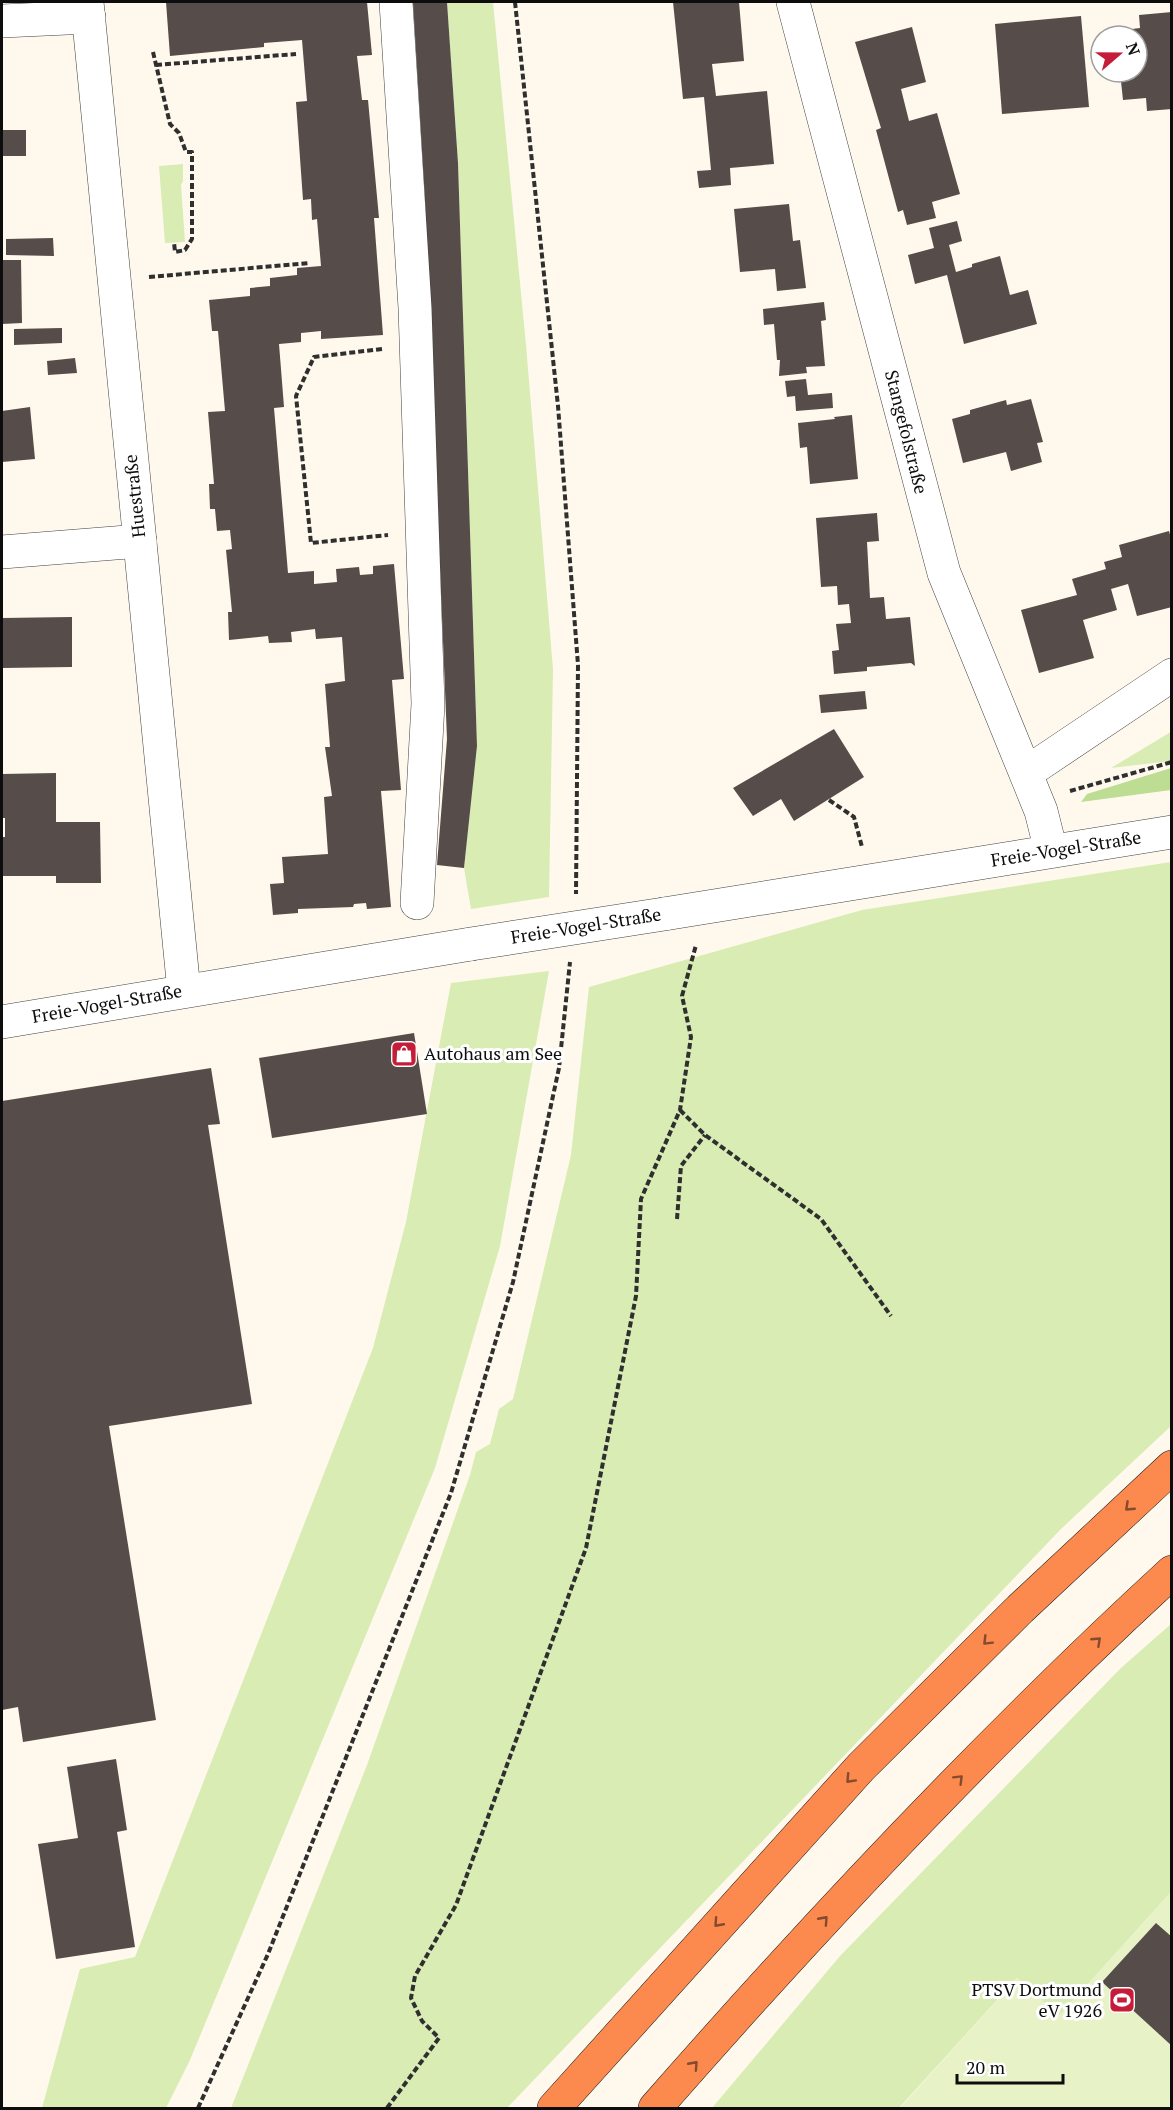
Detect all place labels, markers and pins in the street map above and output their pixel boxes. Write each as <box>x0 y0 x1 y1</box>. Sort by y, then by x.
shop icon: Autohaus am See <box>389 1039 419 1069</box>
place label: Autohaus am See <box>424 1041 562 1065</box>
place label: PTSV Dortmund eV 1926 <box>971 1977 1102 2022</box>
sports icon: PTSV Dortmund eV 1926 <box>1107 1985 1137 2015</box>

